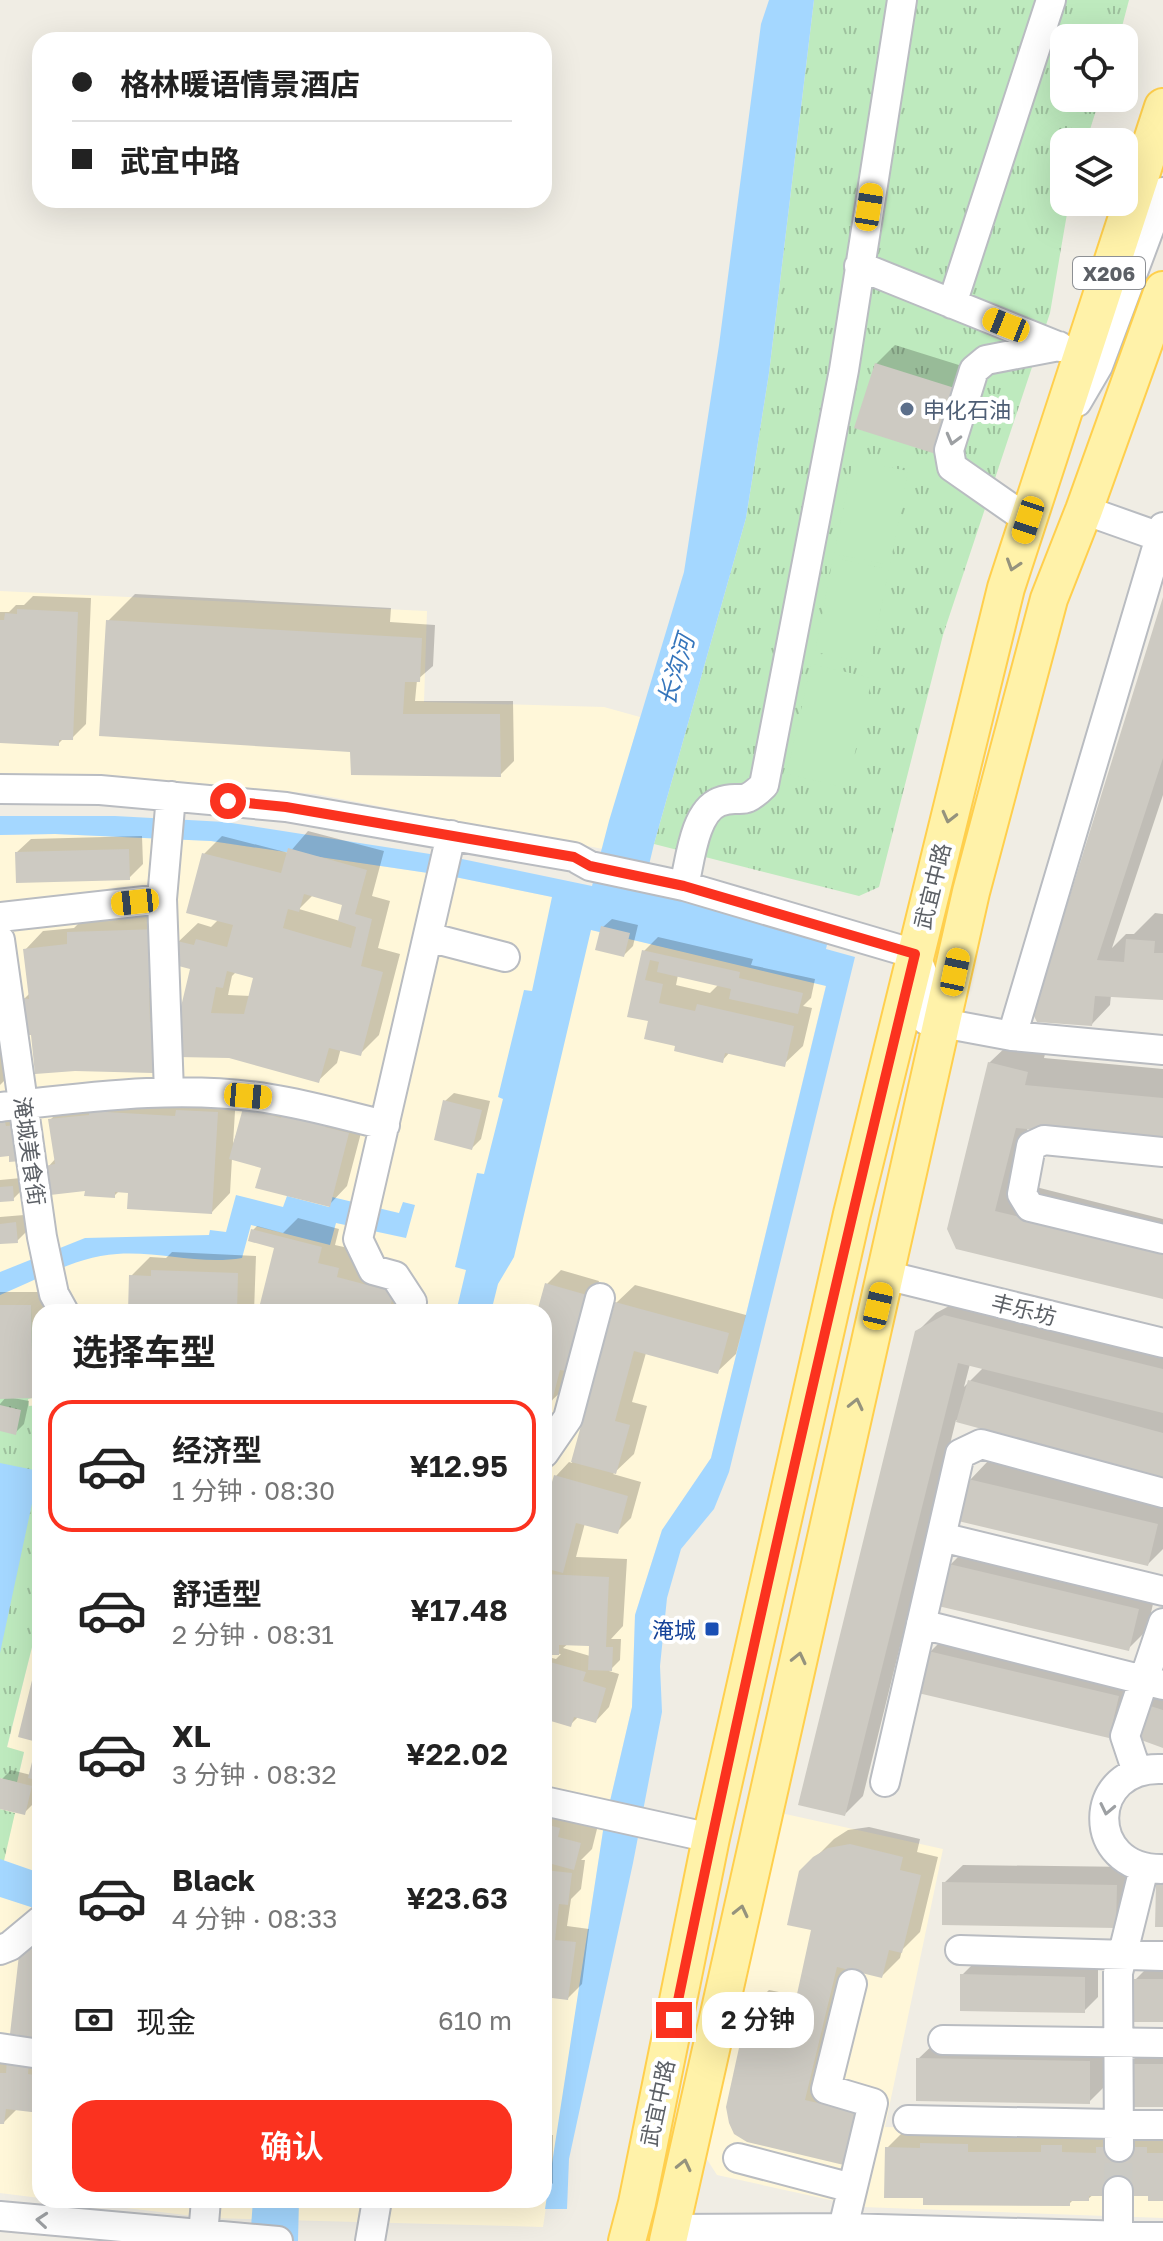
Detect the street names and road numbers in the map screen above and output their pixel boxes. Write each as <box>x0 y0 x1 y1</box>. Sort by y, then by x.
road number: X206 <box>1073 257 1145 289</box>
street label: 武宜中路 <box>908 840 956 932</box>
street label: 淹城美食街 <box>9 1095 51 1207</box>
street label: 丰乐坊 <box>989 1288 1059 1330</box>
street label: 武宜中路 <box>635 2057 679 2149</box>

